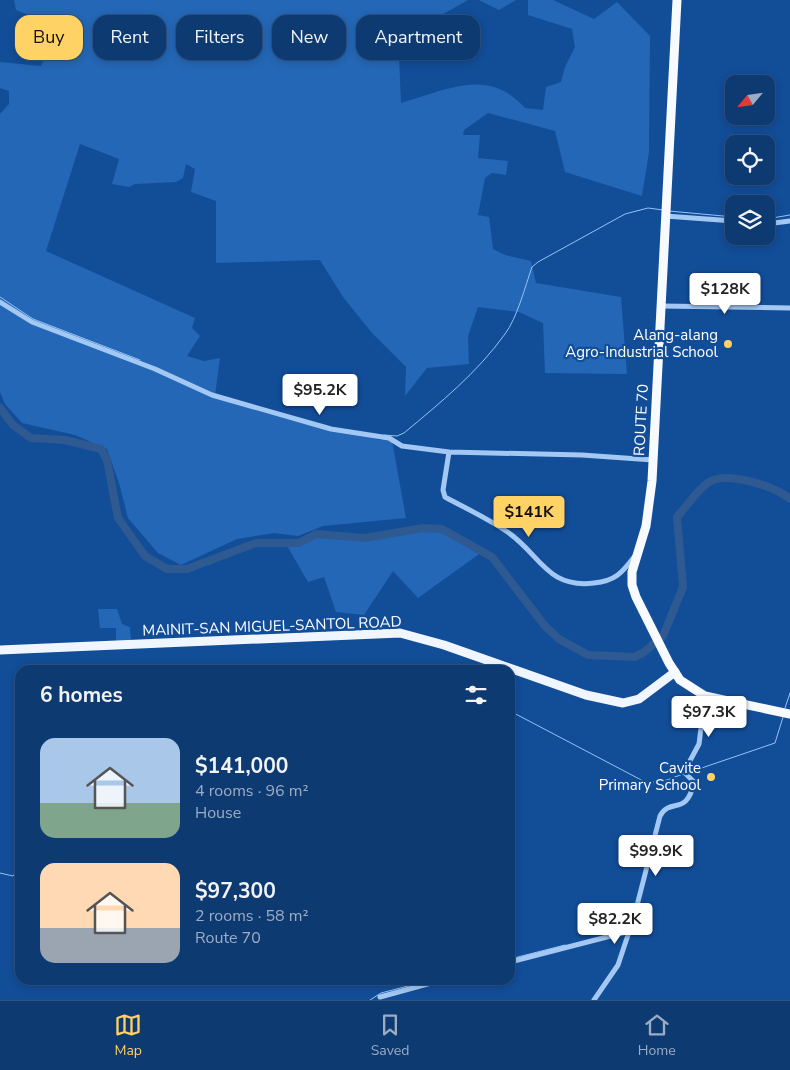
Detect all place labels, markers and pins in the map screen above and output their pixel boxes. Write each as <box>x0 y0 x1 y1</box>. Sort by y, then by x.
pin: $128K <box>690 272 760 315</box>
place label: Alang-alang Agro-Industrial School <box>565 325 719 362</box>
marker: Alang-alang Agro-Industrial School <box>722 338 734 350</box>
pin: $95.2K <box>279 374 361 416</box>
pin: $141K <box>494 496 564 538</box>
pin: $97.3K <box>668 696 750 738</box>
place label: Cavite Primary School <box>599 758 702 795</box>
marker: Cavite Primary School <box>705 771 717 783</box>
pin: $99.9K <box>615 834 697 877</box>
pin: $82.2K <box>574 902 656 945</box>

